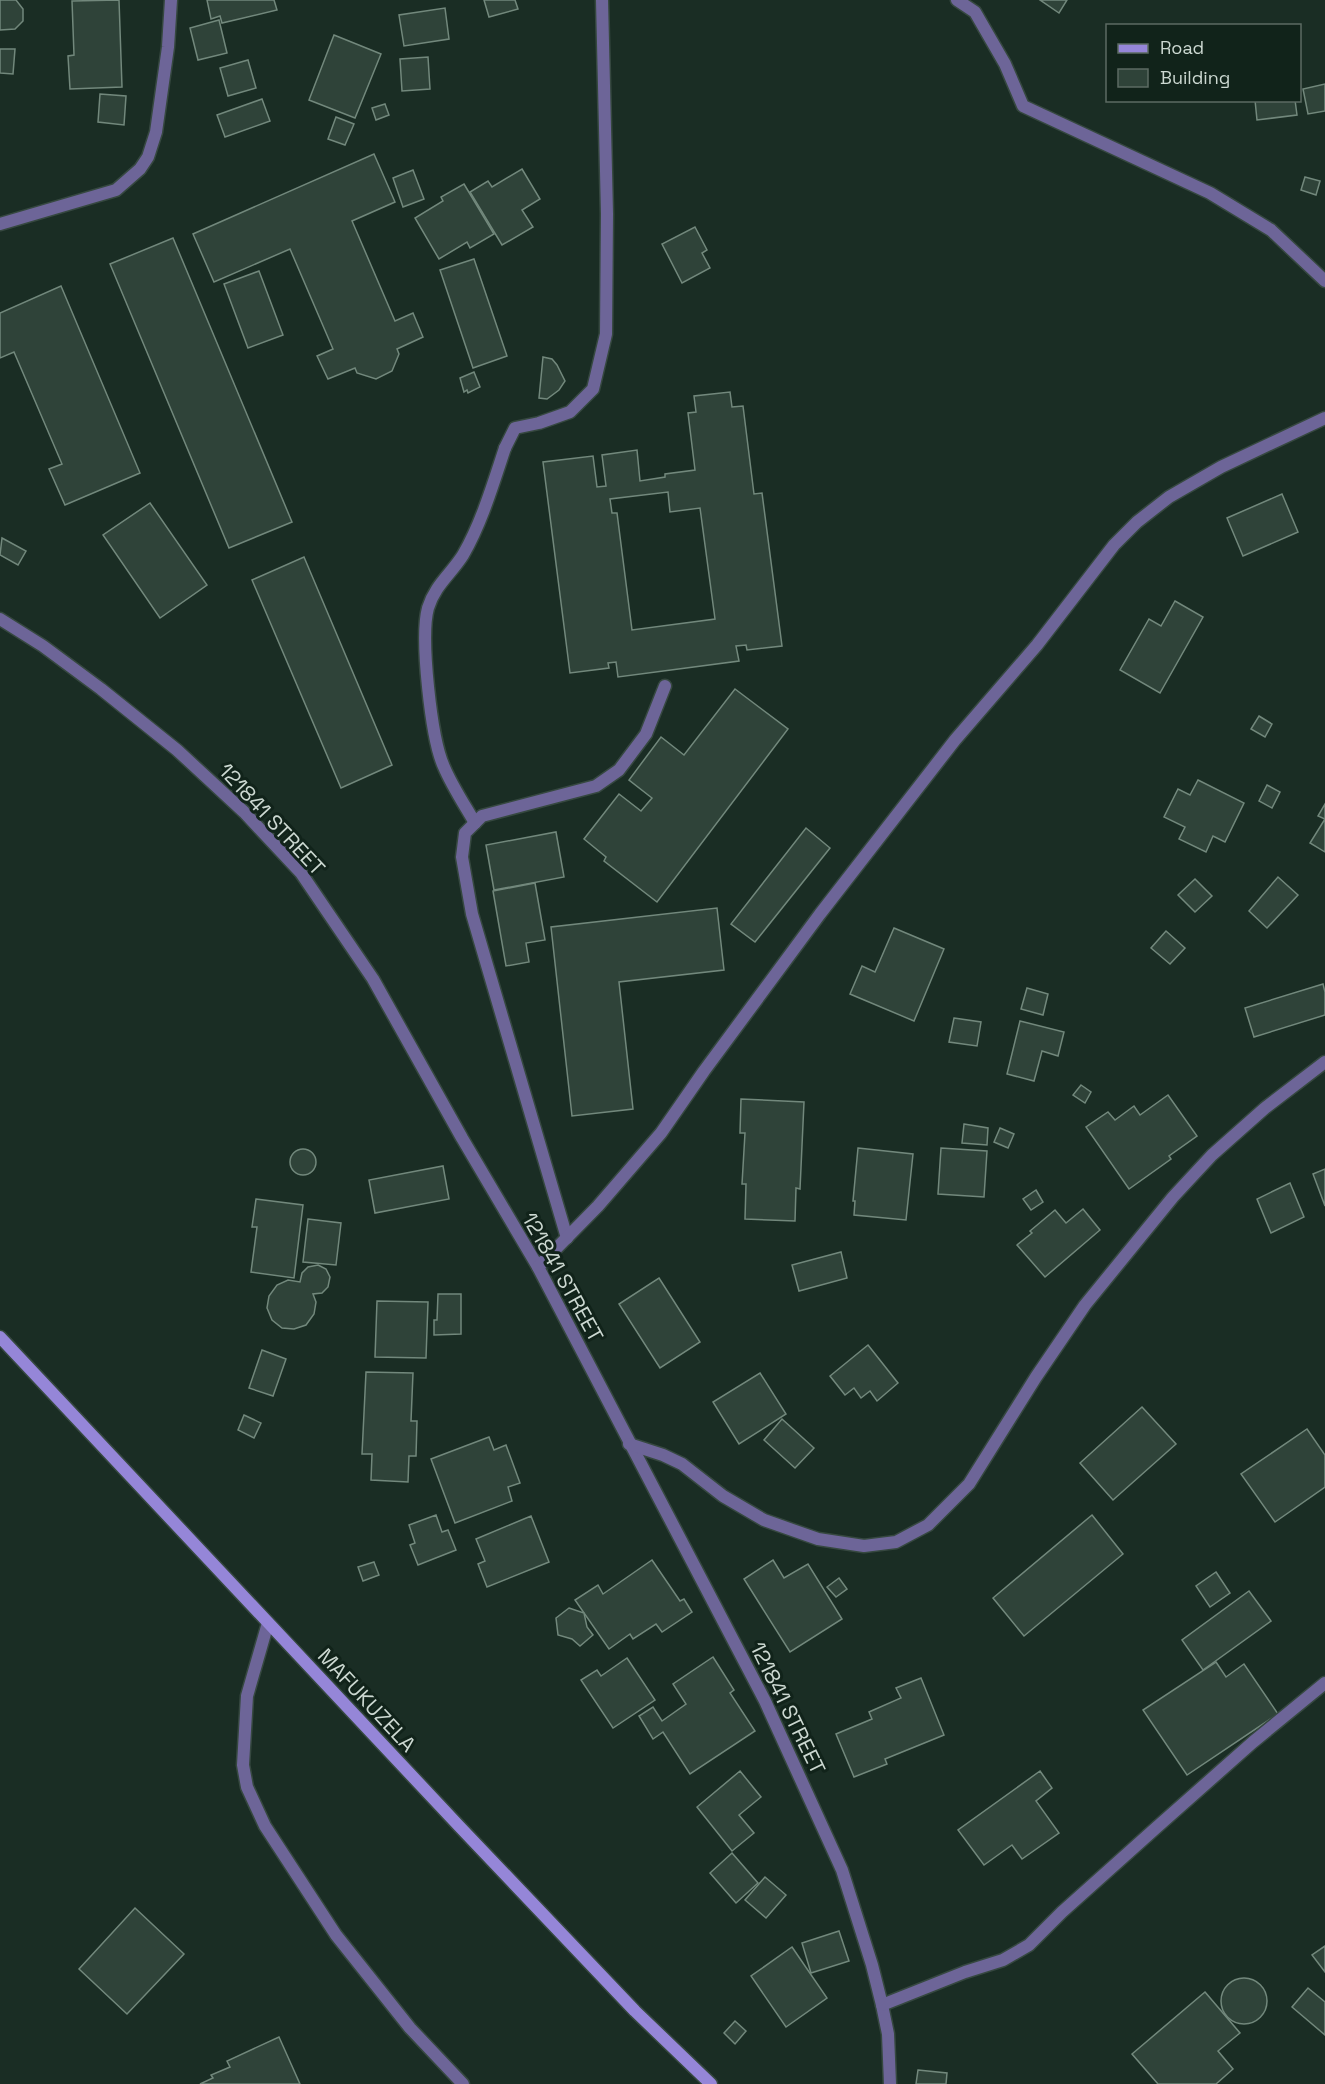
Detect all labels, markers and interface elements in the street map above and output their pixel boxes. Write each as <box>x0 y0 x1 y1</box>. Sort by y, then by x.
legend <box>1106 24 1301 102</box>
text: Road <box>1160 36 1204 59</box>
text: Building <box>1160 66 1230 89</box>
street label: 121841 STREET <box>213 757 331 881</box>
street label: 121841 STREET <box>516 1208 610 1346</box>
street label: 121841 STREET <box>744 1637 832 1779</box>
street label: MAFUKUZELA <box>312 1642 422 1758</box>

